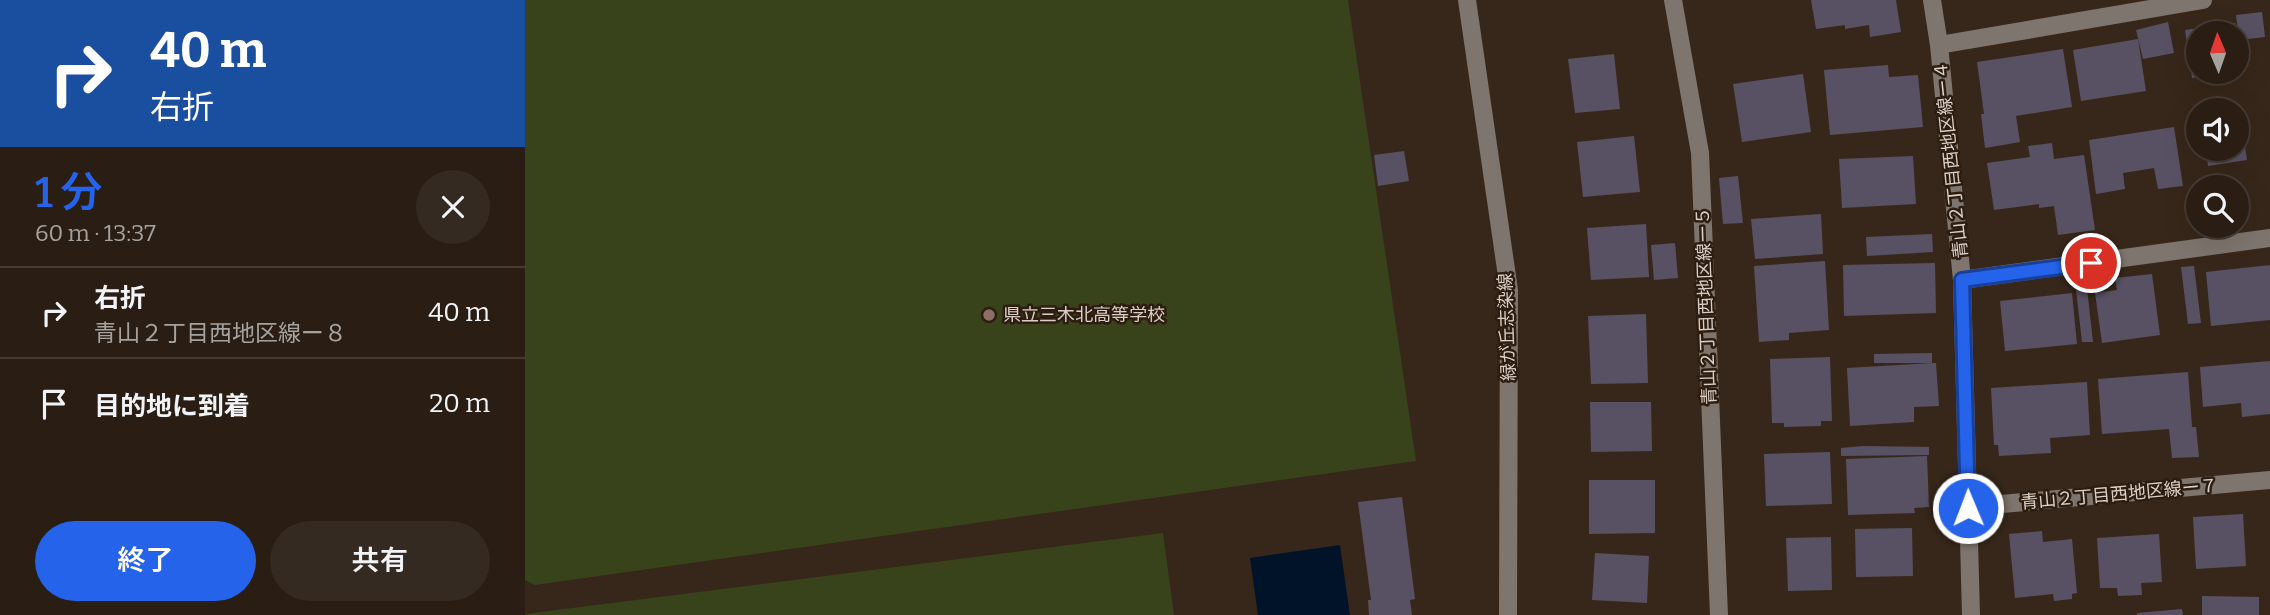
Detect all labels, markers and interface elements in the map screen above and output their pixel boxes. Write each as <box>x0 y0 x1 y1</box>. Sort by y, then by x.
text: 40 m <box>150 21 267 80</box>
north arrow <box>2186 21 2249 84</box>
map controls <box>2186 21 2249 238</box>
icon: right <box>35 28 126 119</box>
street label: 青山２丁目西地区線ー４ <box>1930 60 1972 260</box>
text: 右折 <box>150 88 214 126</box>
button: sound <box>2186 98 2249 161</box>
text: 1 分 <box>35 168 103 218</box>
button: close <box>416 170 490 244</box>
button: search <box>2186 175 2249 238</box>
street label: 青山２丁目西地区線ー５ <box>1692 207 1720 405</box>
text: 60 m · 13:37 <box>35 219 156 247</box>
pin <box>2061 233 2121 293</box>
icon: arrive <box>2072 244 2110 282</box>
street label: 緑が丘志染線 <box>1494 273 1520 381</box>
text: 右折 <box>94 283 146 314</box>
icon: right <box>35 294 73 332</box>
text: 40 m <box>428 297 490 328</box>
place label: 県立三木北高等学校 <box>1003 304 1165 326</box>
marker: 県立三木北高等学校 <box>981 307 997 323</box>
text: 青山２丁目西地区線ー８ <box>94 319 347 347</box>
icon: arrive <box>35 385 73 423</box>
text: 20 m <box>429 388 490 419</box>
text: 目的地に到着 <box>94 391 250 422</box>
position arrow <box>1931 471 2005 545</box>
street label: 青山２丁目西地区線ー７ <box>2019 474 2219 514</box>
button: 終了 <box>35 521 256 601</box>
button: 共有 <box>270 521 490 601</box>

